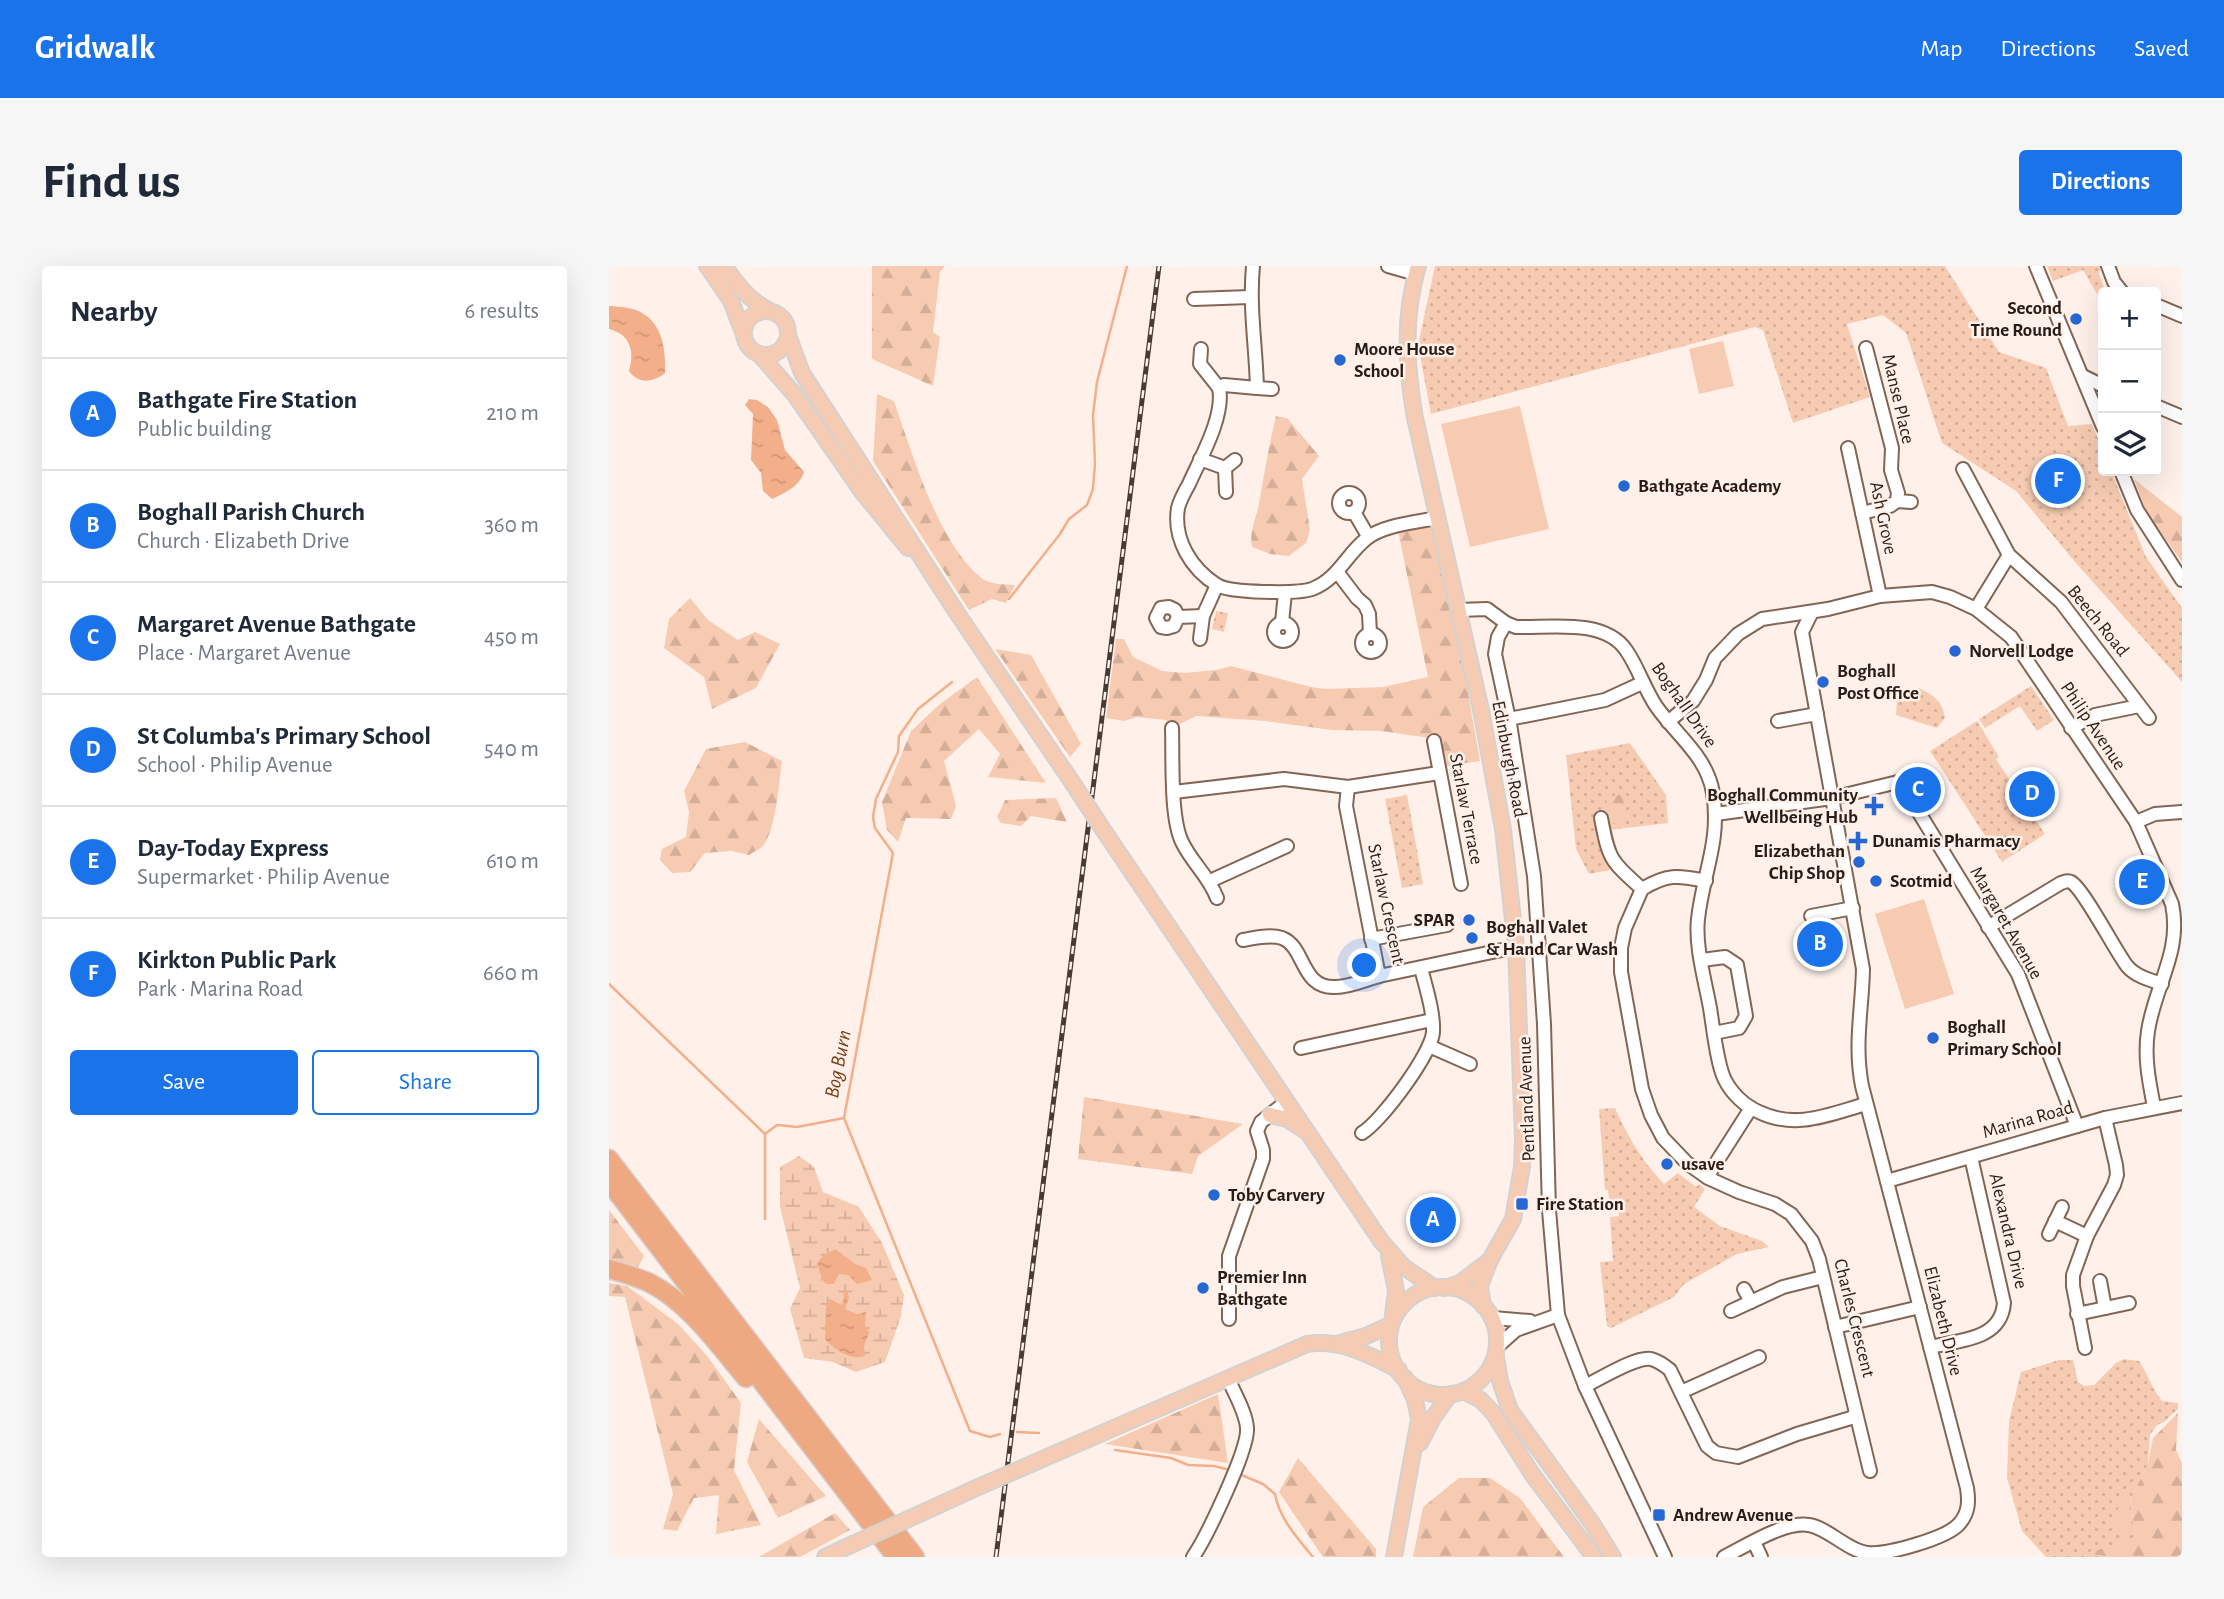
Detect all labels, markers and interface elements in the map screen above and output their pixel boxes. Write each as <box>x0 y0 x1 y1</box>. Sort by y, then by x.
text: Gridwalk <box>35 32 155 65</box>
text: Map <box>1920 37 1962 61</box>
text: Directions <box>2000 37 2096 61</box>
text: Saved <box>2134 37 2189 61</box>
button: Directions <box>2019 150 2182 215</box>
text: Find us <box>42 158 181 207</box>
map controls <box>2098 287 2161 476</box>
button: + <box>2098 287 2161 350</box>
text: Nearby <box>70 297 158 327</box>
place label: Second Time Round <box>1970 299 2062 340</box>
text: 6 results <box>465 300 539 323</box>
marker: Second Time Round <box>2068 311 2084 327</box>
place label: Moore House School <box>1354 340 1454 381</box>
button: − <box>2098 350 2161 413</box>
marker: Moore House School <box>1332 352 1348 368</box>
street label: Manse Place <box>1878 352 1918 446</box>
text: Bathgate Fire Station <box>137 387 357 413</box>
text: A <box>86 402 100 425</box>
text: 210 m <box>486 402 539 425</box>
button: layers <box>2098 413 2161 476</box>
text: Public building <box>137 418 271 441</box>
pin: F <box>2035 455 2081 507</box>
place label: Bathgate Academy <box>1638 477 1782 496</box>
marker: Bathgate Academy <box>1616 478 1632 494</box>
street label: Ash Grove <box>1866 480 1900 556</box>
text: Boghall Parish Church <box>137 499 365 525</box>
text: B <box>86 514 100 537</box>
text: 360 m <box>484 514 539 537</box>
text: Church · Elizabeth Drive <box>137 530 349 553</box>
street label: Beech Road <box>2064 582 2132 660</box>
text: Margaret Avenue Bathgate <box>137 611 416 637</box>
text: C <box>87 626 99 649</box>
text: 450 m <box>484 626 539 649</box>
text: Place · Margaret Avenue <box>137 642 351 665</box>
place label: Norvell Lodge <box>1969 642 2074 661</box>
marker: Norvell Lodge <box>1947 643 1963 659</box>
street label: Boghall Drive <box>1648 659 1720 751</box>
place label: Boghall Post Office <box>1837 662 1919 703</box>
marker: Boghall Post Office <box>1815 674 1831 690</box>
street label: Philip Avenue <box>2057 678 2129 774</box>
street label: Edinburgh Road <box>1488 699 1530 819</box>
text: St Columba's Primary School <box>137 723 431 749</box>
text: D <box>85 738 101 761</box>
text: 540 m <box>484 738 539 761</box>
street label: Starlaw Terrace <box>1446 752 1486 866</box>
text: School · Philip Avenue <box>137 754 333 777</box>
pin: C <box>1895 764 1941 816</box>
pin: D <box>2009 768 2055 820</box>
place label: Boghall Community Wellbeing Hub <box>1707 786 1858 827</box>
marker: Boghall Community Wellbeing Hub <box>1864 796 1884 816</box>
place label: Dunamis Pharmacy <box>1872 832 2021 851</box>
marker: Dunamis Pharmacy <box>1850 833 1866 849</box>
text: Day-Today Express <box>137 835 329 861</box>
street label: Starlaw Crescent <box>1364 842 1408 966</box>
place label: Elizabethan Chip Shop <box>1753 842 1845 883</box>
text: E <box>87 850 99 873</box>
text: 610 m <box>486 850 539 873</box>
marker: Elizabethan Chip Shop <box>1851 854 1867 870</box>
pin: E <box>2119 856 2165 908</box>
street label: Margaret Avenue <box>1966 863 2046 983</box>
text: Supermarket · Philip Avenue <box>137 866 390 889</box>
place label: Scotmid <box>1890 872 1953 891</box>
marker: Scotmid <box>1868 873 1884 889</box>
place label: SPAR <box>1413 911 1455 930</box>
marker: SPAR <box>1461 912 1477 928</box>
place label: Boghall Valet & Hand Car Wash <box>1486 918 1618 959</box>
pin: B <box>1797 918 1843 970</box>
marker: Boghall Valet & Hand Car Wash <box>1464 930 1480 946</box>
text: Kirkton Public Park <box>137 947 336 973</box>
your location <box>1347 948 1381 982</box>
text: F <box>88 962 98 985</box>
text: 660 m <box>483 962 539 985</box>
text: Park · Marina Road <box>137 978 303 1001</box>
place label: Boghall Primary School <box>1947 1018 2062 1059</box>
water label: Bog Burn <box>821 1028 855 1100</box>
marker: Boghall Primary School <box>1925 1030 1941 1046</box>
street label: Pentland Avenue <box>1515 1036 1539 1162</box>
button: Save <box>70 1050 298 1115</box>
button: Share <box>312 1050 539 1115</box>
street label: Marina Road <box>1980 1098 2076 1142</box>
place label: usave <box>1681 1155 1724 1174</box>
marker: usave <box>1659 1156 1675 1172</box>
street label: Alexandra Drive <box>1985 1171 2031 1291</box>
place label: Toby Carvery <box>1228 1186 1325 1205</box>
marker: Toby Carvery <box>1206 1187 1222 1203</box>
pin: A <box>1410 1194 1456 1246</box>
place label: Fire Station <box>1536 1195 1624 1214</box>
marker: Fire Station <box>1514 1196 1530 1212</box>
street label: Charles Crescent <box>1830 1257 1878 1379</box>
street label: Elizabeth Drive <box>1920 1264 1966 1378</box>
place label: Premier Inn Bathgate <box>1217 1268 1307 1309</box>
marker: Premier Inn Bathgate <box>1195 1280 1211 1296</box>
place label: Andrew Avenue <box>1673 1506 1793 1525</box>
marker: Andrew Avenue <box>1651 1507 1667 1523</box>

